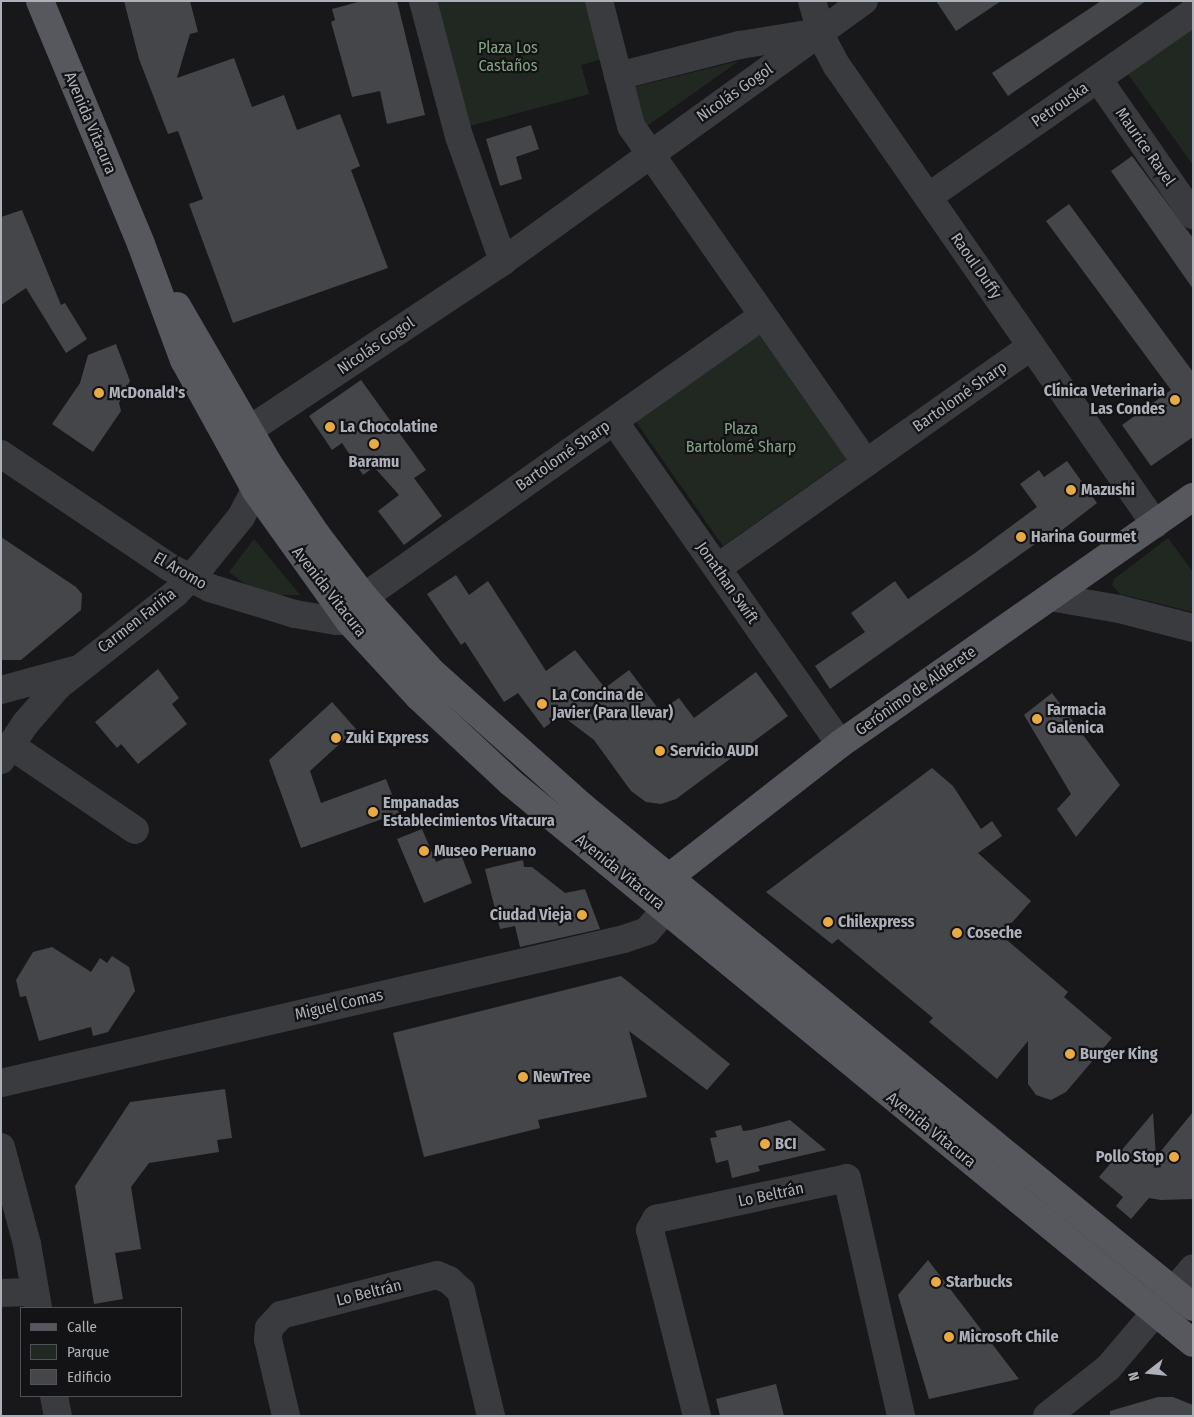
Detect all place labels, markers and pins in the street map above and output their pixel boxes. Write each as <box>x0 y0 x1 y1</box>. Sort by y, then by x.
place label: Clínica Veterinaria Las Condes <box>1044 381 1165 419</box>
place label: McDonald's <box>109 383 185 403</box>
marker: McDonald's <box>93 387 105 399</box>
marker: Clínica Veterinaria Las Condes <box>1169 394 1181 406</box>
place label: La Chocolatine <box>340 417 438 437</box>
marker: La Chocolatine <box>324 421 336 433</box>
marker: Baramu <box>368 438 380 450</box>
place label: Baramu <box>349 452 399 472</box>
place label: Mazushi <box>1081 480 1135 500</box>
marker: Mazushi <box>1065 484 1077 496</box>
place label: Harina Gourmet <box>1031 527 1136 547</box>
marker: Harina Gourmet <box>1015 531 1027 543</box>
place label: La Concina de Javier (Para llevar) <box>552 685 673 723</box>
marker: La Concina de Javier (Para llevar) <box>536 698 548 710</box>
place label: Farmacia Galenica <box>1047 700 1106 738</box>
marker: Farmacia Galenica <box>1031 713 1043 725</box>
place label: Zuki Express <box>346 728 429 748</box>
marker: Zuki Express <box>330 732 342 744</box>
place label: Servicio AUDI <box>670 741 759 761</box>
marker: Servicio AUDI <box>654 745 666 757</box>
place label: Empanadas Establecimientos Vitacura <box>383 793 555 831</box>
marker: Empanadas Establecimientos Vitacura <box>367 806 379 818</box>
place label: Museo Peruano <box>434 841 536 861</box>
marker: Museo Peruano <box>418 845 430 857</box>
place label: Ciudad Vieja <box>490 905 572 925</box>
marker: Ciudad Vieja <box>576 909 588 921</box>
place label: Chilexpress <box>838 912 915 932</box>
marker: Chilexpress <box>822 916 834 928</box>
place label: Coseche <box>967 923 1022 943</box>
marker: Coseche <box>951 927 963 939</box>
place label: Burger King <box>1080 1044 1158 1064</box>
marker: Burger King <box>1064 1048 1076 1060</box>
place label: NewTree <box>533 1067 591 1087</box>
marker: NewTree <box>517 1071 529 1083</box>
place label: BCI <box>775 1134 797 1154</box>
marker: BCI <box>759 1138 771 1150</box>
place label: Pollo Stop <box>1096 1147 1164 1167</box>
marker: Pollo Stop <box>1168 1151 1180 1163</box>
place label: Starbucks <box>946 1272 1013 1292</box>
marker: Starbucks <box>930 1276 942 1288</box>
place label: Microsoft Chile <box>959 1327 1059 1347</box>
marker: Microsoft Chile <box>943 1331 955 1343</box>

